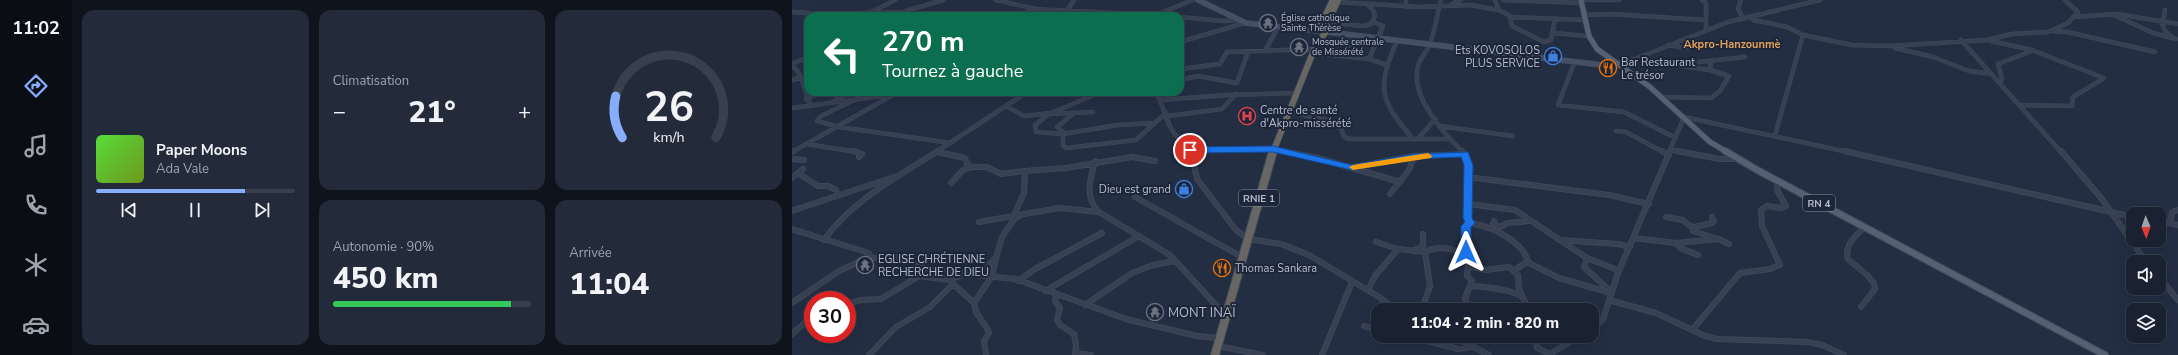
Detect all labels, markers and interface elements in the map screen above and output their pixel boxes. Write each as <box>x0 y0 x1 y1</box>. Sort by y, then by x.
place label: Église catholique Sainte Thérèse <box>1281 11 1350 34</box>
temple icon: Église catholique Sainte Thérèse <box>1258 13 1278 33</box>
text: 11:02 <box>12 16 60 40</box>
text: 270 m <box>882 23 965 61</box>
icon: left <box>816 28 868 80</box>
place label: Mosquée centrale de Missérété <box>1312 36 1384 58</box>
temple icon: Mosquée centrale de Missérété <box>1289 37 1309 57</box>
district label: Akpro-Hanzounmè <box>1684 37 1781 52</box>
place label: Ets KOVOSOLOS PLUS SERVICE <box>1455 43 1540 71</box>
shop icon: Ets KOVOSOLOS PLUS SERVICE <box>1543 46 1563 66</box>
place label: Bar Restaurant Le trésor <box>1621 55 1695 83</box>
restaurant icon: Bar Restaurant Le trésor <box>1598 58 1618 78</box>
text: Tournez à gauche <box>882 59 1023 83</box>
icon: directions <box>22 72 50 100</box>
text: Climatisation <box>333 72 409 90</box>
text: 26 <box>644 79 694 136</box>
text: 21° <box>408 92 456 133</box>
text: − <box>333 97 346 127</box>
text: + <box>518 97 531 127</box>
place label: Centre de santé d'Akpro-missérété <box>1260 103 1351 131</box>
hospital icon: Centre de santé d'Akpro-missérété <box>1237 106 1257 126</box>
text: km/h <box>653 128 684 147</box>
icon: music <box>22 132 50 160</box>
pin <box>1173 133 1207 167</box>
icon: arrive <box>1179 139 1201 161</box>
text: Paper Moons <box>156 140 247 160</box>
text: Ada Vale <box>156 160 209 178</box>
shop icon: Dieu est grand <box>1174 179 1194 199</box>
place label: Dieu est grand <box>1099 182 1171 197</box>
road number: RNIE 1 <box>1239 190 1279 206</box>
icon: phone <box>22 191 50 219</box>
road number: RN 4 <box>1803 195 1835 211</box>
icon: previous <box>118 199 140 221</box>
icon: pause <box>184 199 206 221</box>
icon: next <box>251 199 273 221</box>
north arrow <box>2126 207 2166 247</box>
map controls <box>2126 207 2166 343</box>
position arrow <box>1445 231 1487 273</box>
text: Autonomie · 90% <box>333 238 434 256</box>
text: Arrivée <box>569 244 612 262</box>
icon: climate <box>22 251 50 279</box>
place label: EGLISE CHRÉTIENNE RECHERCHE DE DIEU <box>878 251 989 280</box>
temple icon: EGLISE CHRÉTIENNE RECHERCHE DE DIEU <box>855 255 875 275</box>
button: sound <box>2126 255 2166 295</box>
text: 450 km <box>333 258 438 299</box>
restaurant icon: Thomas Sankara <box>1212 258 1232 278</box>
place label: Thomas Sankara <box>1235 261 1317 276</box>
text: 11:04 <box>569 264 649 305</box>
speed limit sign: 30 <box>804 291 856 343</box>
temple icon: MONT INAÏ <box>1145 302 1165 322</box>
place label: MONT INAÏ <box>1168 303 1236 322</box>
button: layers <box>2126 303 2166 343</box>
icon: car <box>22 311 50 339</box>
text: 11:04 · 2 min · 820 m <box>1411 313 1559 333</box>

